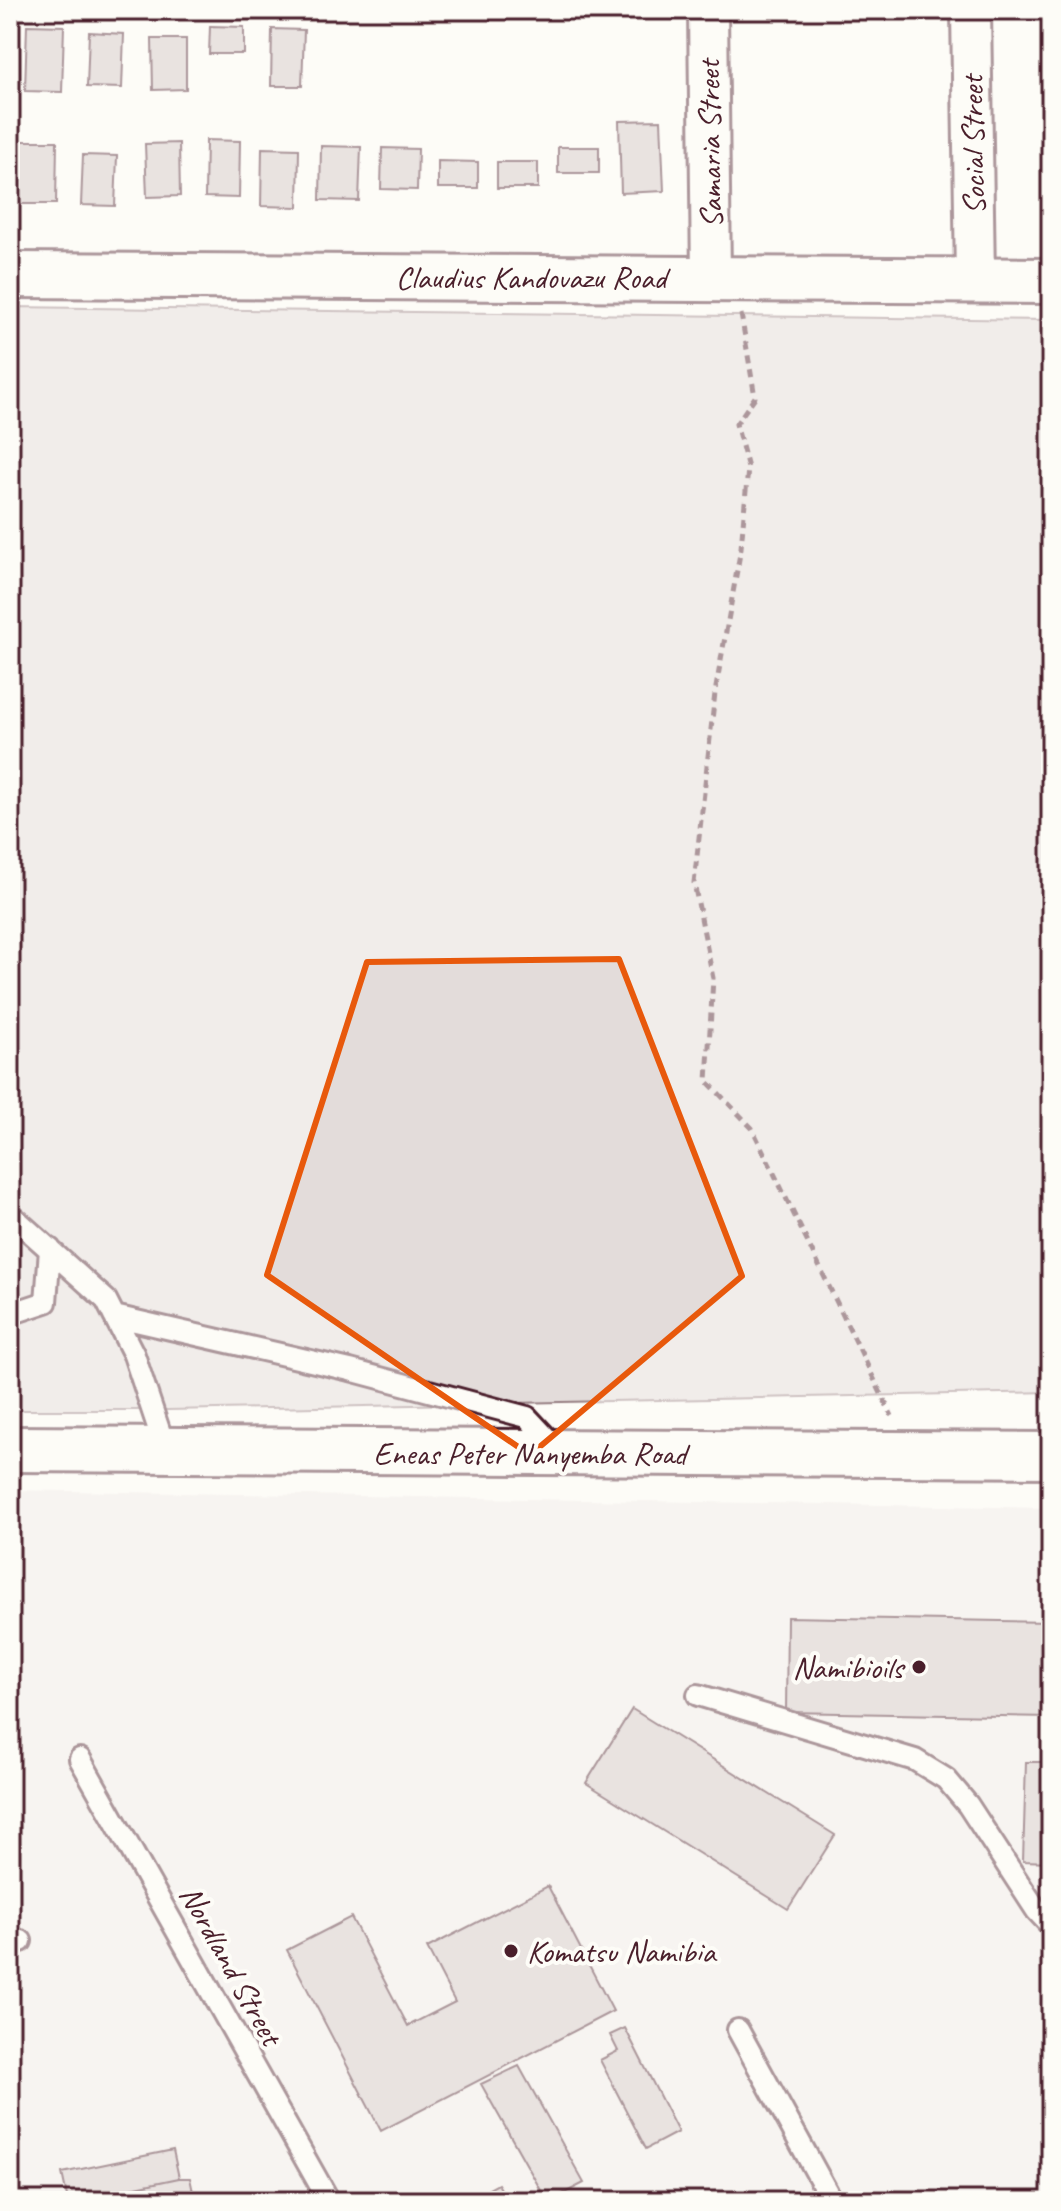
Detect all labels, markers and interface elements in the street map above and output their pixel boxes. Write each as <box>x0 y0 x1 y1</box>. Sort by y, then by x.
street label: Samaria Street <box>688 56 732 228</box>
street label: Social Street <box>951 72 995 215</box>
street label: Claudius Kandovazu Road <box>396 257 672 298</box>
street label: Eneas Peter Nanyemba Road <box>374 1433 691 1474</box>
place label: Namibioils <box>792 1647 906 1688</box>
marker: Namibioils <box>910 1658 928 1676</box>
street label: Nordland Street <box>170 1878 293 2055</box>
place label: Komatsu Namibia <box>527 1931 717 1972</box>
marker: Komatsu Namibia <box>502 1942 520 1960</box>

